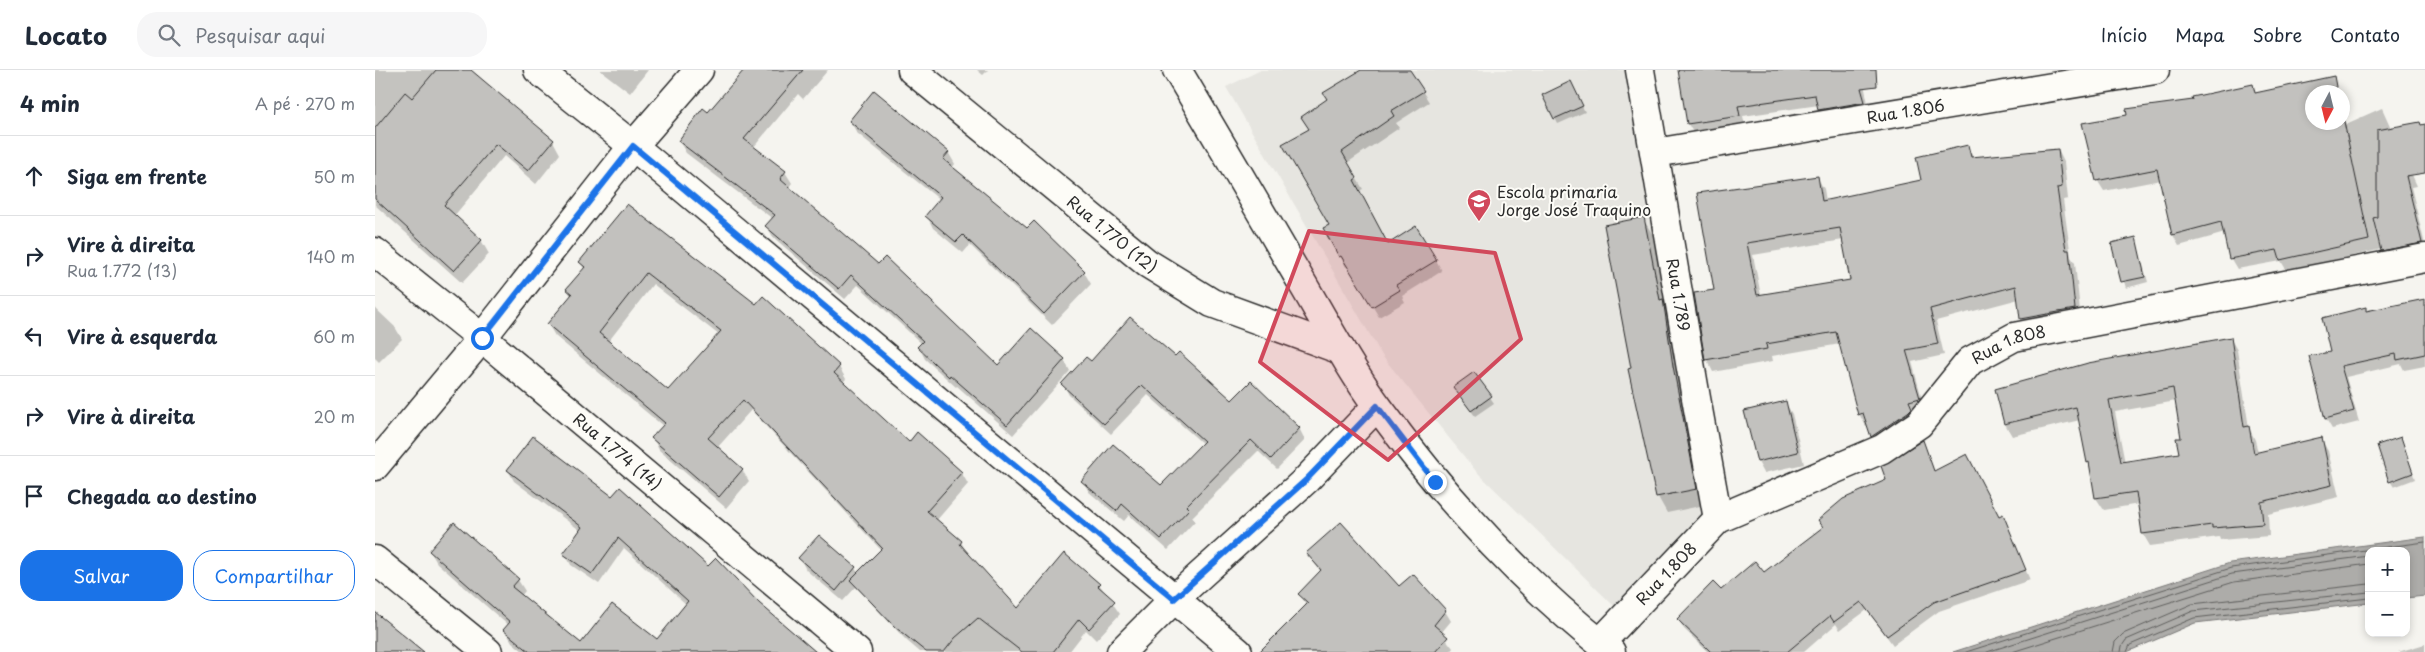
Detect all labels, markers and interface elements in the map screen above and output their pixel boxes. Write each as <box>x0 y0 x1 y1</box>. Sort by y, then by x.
search box <box>137 12 487 57</box>
text: Locato <box>25 17 107 53</box>
icon: search <box>155 21 183 49</box>
text: Pesquisar aqui <box>195 21 325 49</box>
text: Início <box>2101 21 2147 48</box>
text: Mapa <box>2175 21 2225 48</box>
text: Sobre <box>2253 21 2302 48</box>
text: Contato <box>2330 21 2400 48</box>
north arrow <box>2305 85 2350 130</box>
text: 4 min <box>20 87 80 119</box>
text: A pé · 270 m <box>255 91 355 115</box>
street label: Rua 1.806 <box>1865 92 1946 129</box>
icon: ahead <box>20 162 48 190</box>
text: Siga em frente <box>67 162 207 190</box>
text: 50 m <box>314 164 355 188</box>
place label: Escola primaria Jorge José Traquino <box>1497 179 1651 221</box>
school or university icon: Escola primaria Jorge José Traquino <box>1466 188 1492 222</box>
street label: Rua 1.770 (12) <box>1062 189 1163 278</box>
text: Vire à direita <box>67 230 195 258</box>
icon: right <box>20 242 48 270</box>
text: 140 m <box>307 244 355 268</box>
street label: Rua 1.789 <box>1661 256 1697 333</box>
text: Rua 1.772 (13) <box>67 258 177 282</box>
street label: Rua 1.808 <box>1967 318 2048 369</box>
icon: left <box>20 322 48 350</box>
text: Vire à esquerda <box>67 322 218 350</box>
text: 60 m <box>313 324 355 348</box>
route start <box>471 327 494 350</box>
icon: right <box>20 402 48 430</box>
text: Vire à direita <box>67 402 195 430</box>
text: 20 m <box>314 404 355 428</box>
street label: Rua 1.774 (14) <box>569 406 668 495</box>
route end <box>1424 471 1447 494</box>
icon: arrive <box>20 482 48 510</box>
text: Chegada ao destino <box>67 482 257 510</box>
street label: Rua 1.808 <box>1630 536 1701 610</box>
map controls <box>2365 547 2410 637</box>
button: + <box>2365 547 2410 592</box>
button: Salvar <box>20 550 183 601</box>
button: Compartilhar <box>193 550 355 601</box>
button: − <box>2365 592 2410 637</box>

